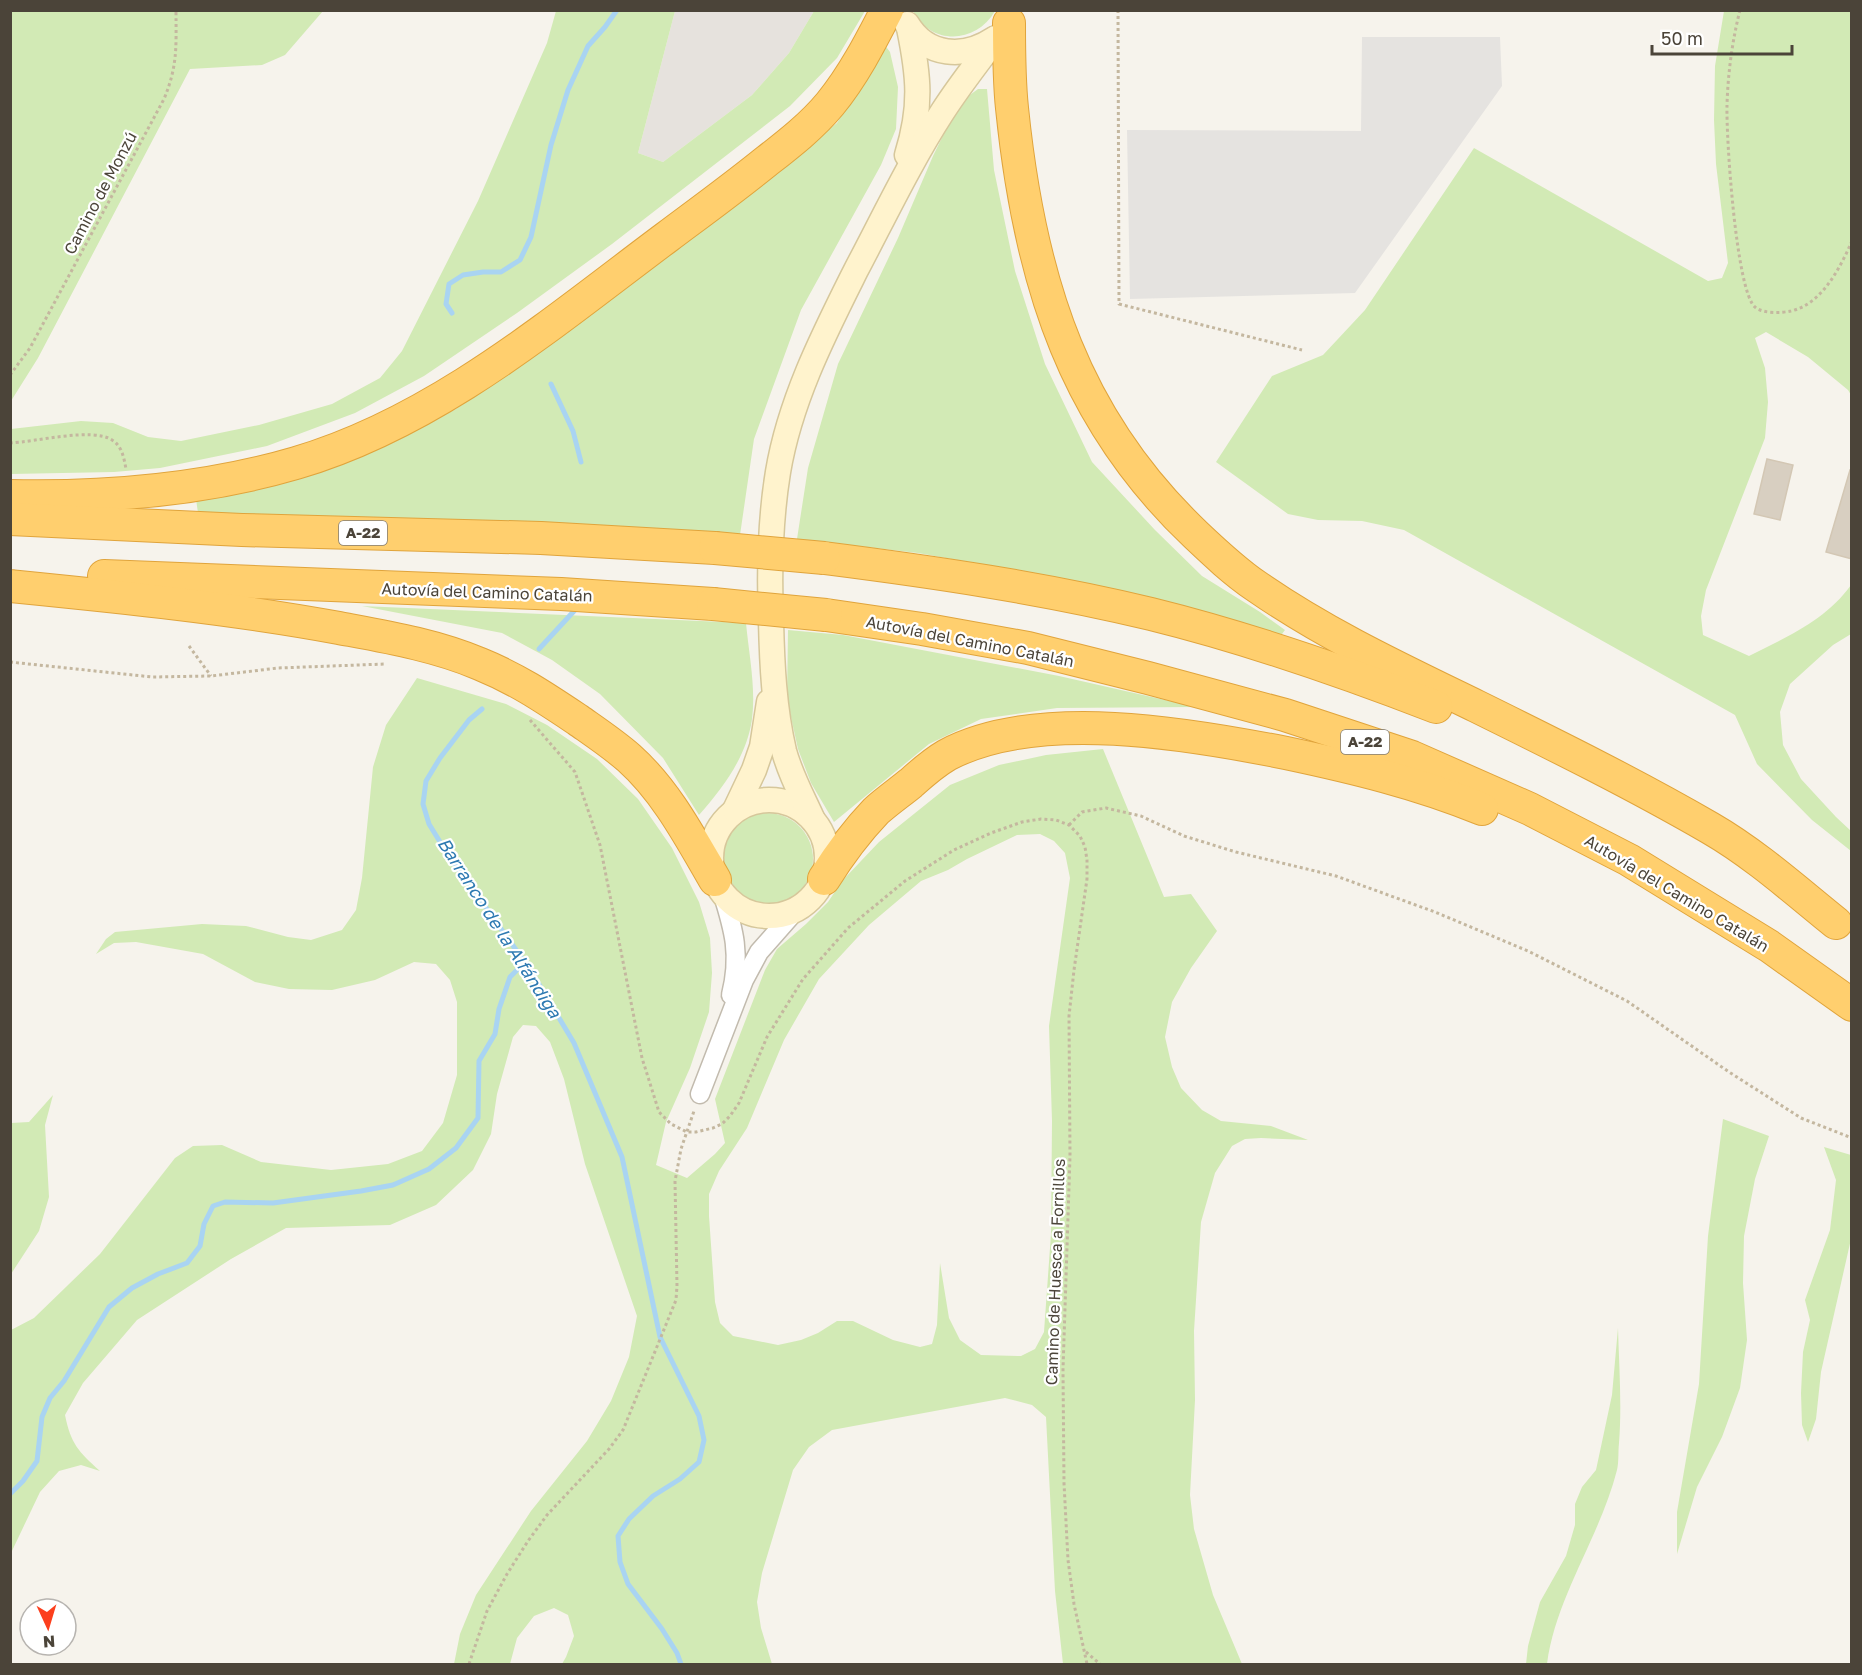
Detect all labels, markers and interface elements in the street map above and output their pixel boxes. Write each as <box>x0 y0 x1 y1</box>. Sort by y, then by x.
scale bar <box>1652 18 1792 56</box>
text: 50 m <box>1661 27 1703 49</box>
street label: Camino de Monzú <box>59 128 141 258</box>
road number: A-22 <box>339 521 387 545</box>
street label: Autovía del Camino Catalán <box>381 578 593 606</box>
street label: Autovía del Camino Catalán <box>864 611 1076 671</box>
road number: A-22 <box>1341 730 1389 754</box>
street label: Autovía del Camino Catalán <box>1581 830 1773 956</box>
water label: Barranco de la Alfándiga <box>433 833 567 1022</box>
street label: Camino de Huesca a Fornillos <box>1041 1158 1069 1386</box>
north arrow <box>18 1597 78 1657</box>
text: N <box>42 1632 56 1652</box>

